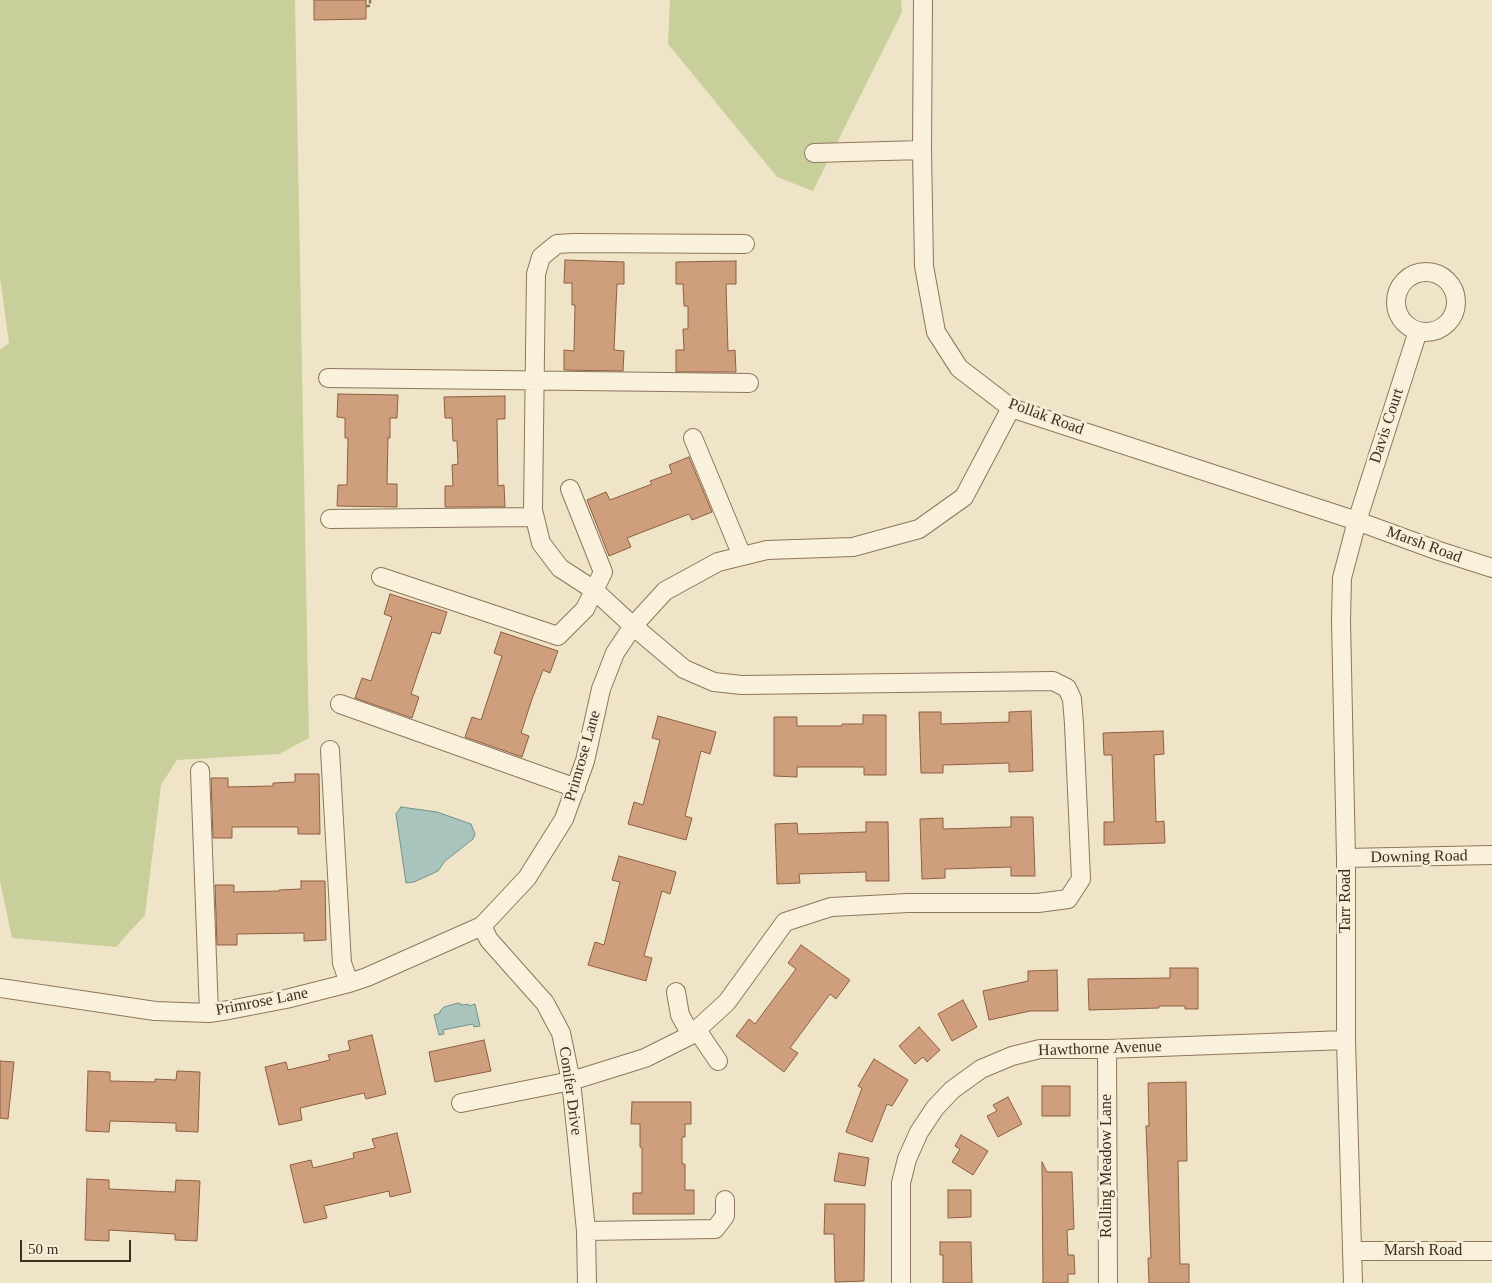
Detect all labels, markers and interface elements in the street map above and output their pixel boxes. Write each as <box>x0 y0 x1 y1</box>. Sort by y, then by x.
street label: Davis Court <box>1366 386 1408 466</box>
street label: Pollak Road <box>1006 395 1086 439</box>
street label: Marsh Road <box>1384 523 1464 567</box>
street label: Primrose Lane <box>561 708 605 804</box>
street label: Downing Road <box>1370 847 1468 867</box>
street label: Tarr Road <box>1336 869 1356 933</box>
street label: Primrose Lane <box>214 984 310 1020</box>
street label: Hawthorne Avenue <box>1038 1037 1162 1061</box>
street label: Conifer Drive <box>554 1045 586 1137</box>
street label: Rolling Meadow Lane <box>1097 1094 1117 1238</box>
scale bar <box>22 1230 134 1262</box>
text: 50 m <box>28 1241 58 1257</box>
street label: Marsh Road <box>1384 1241 1462 1261</box>

